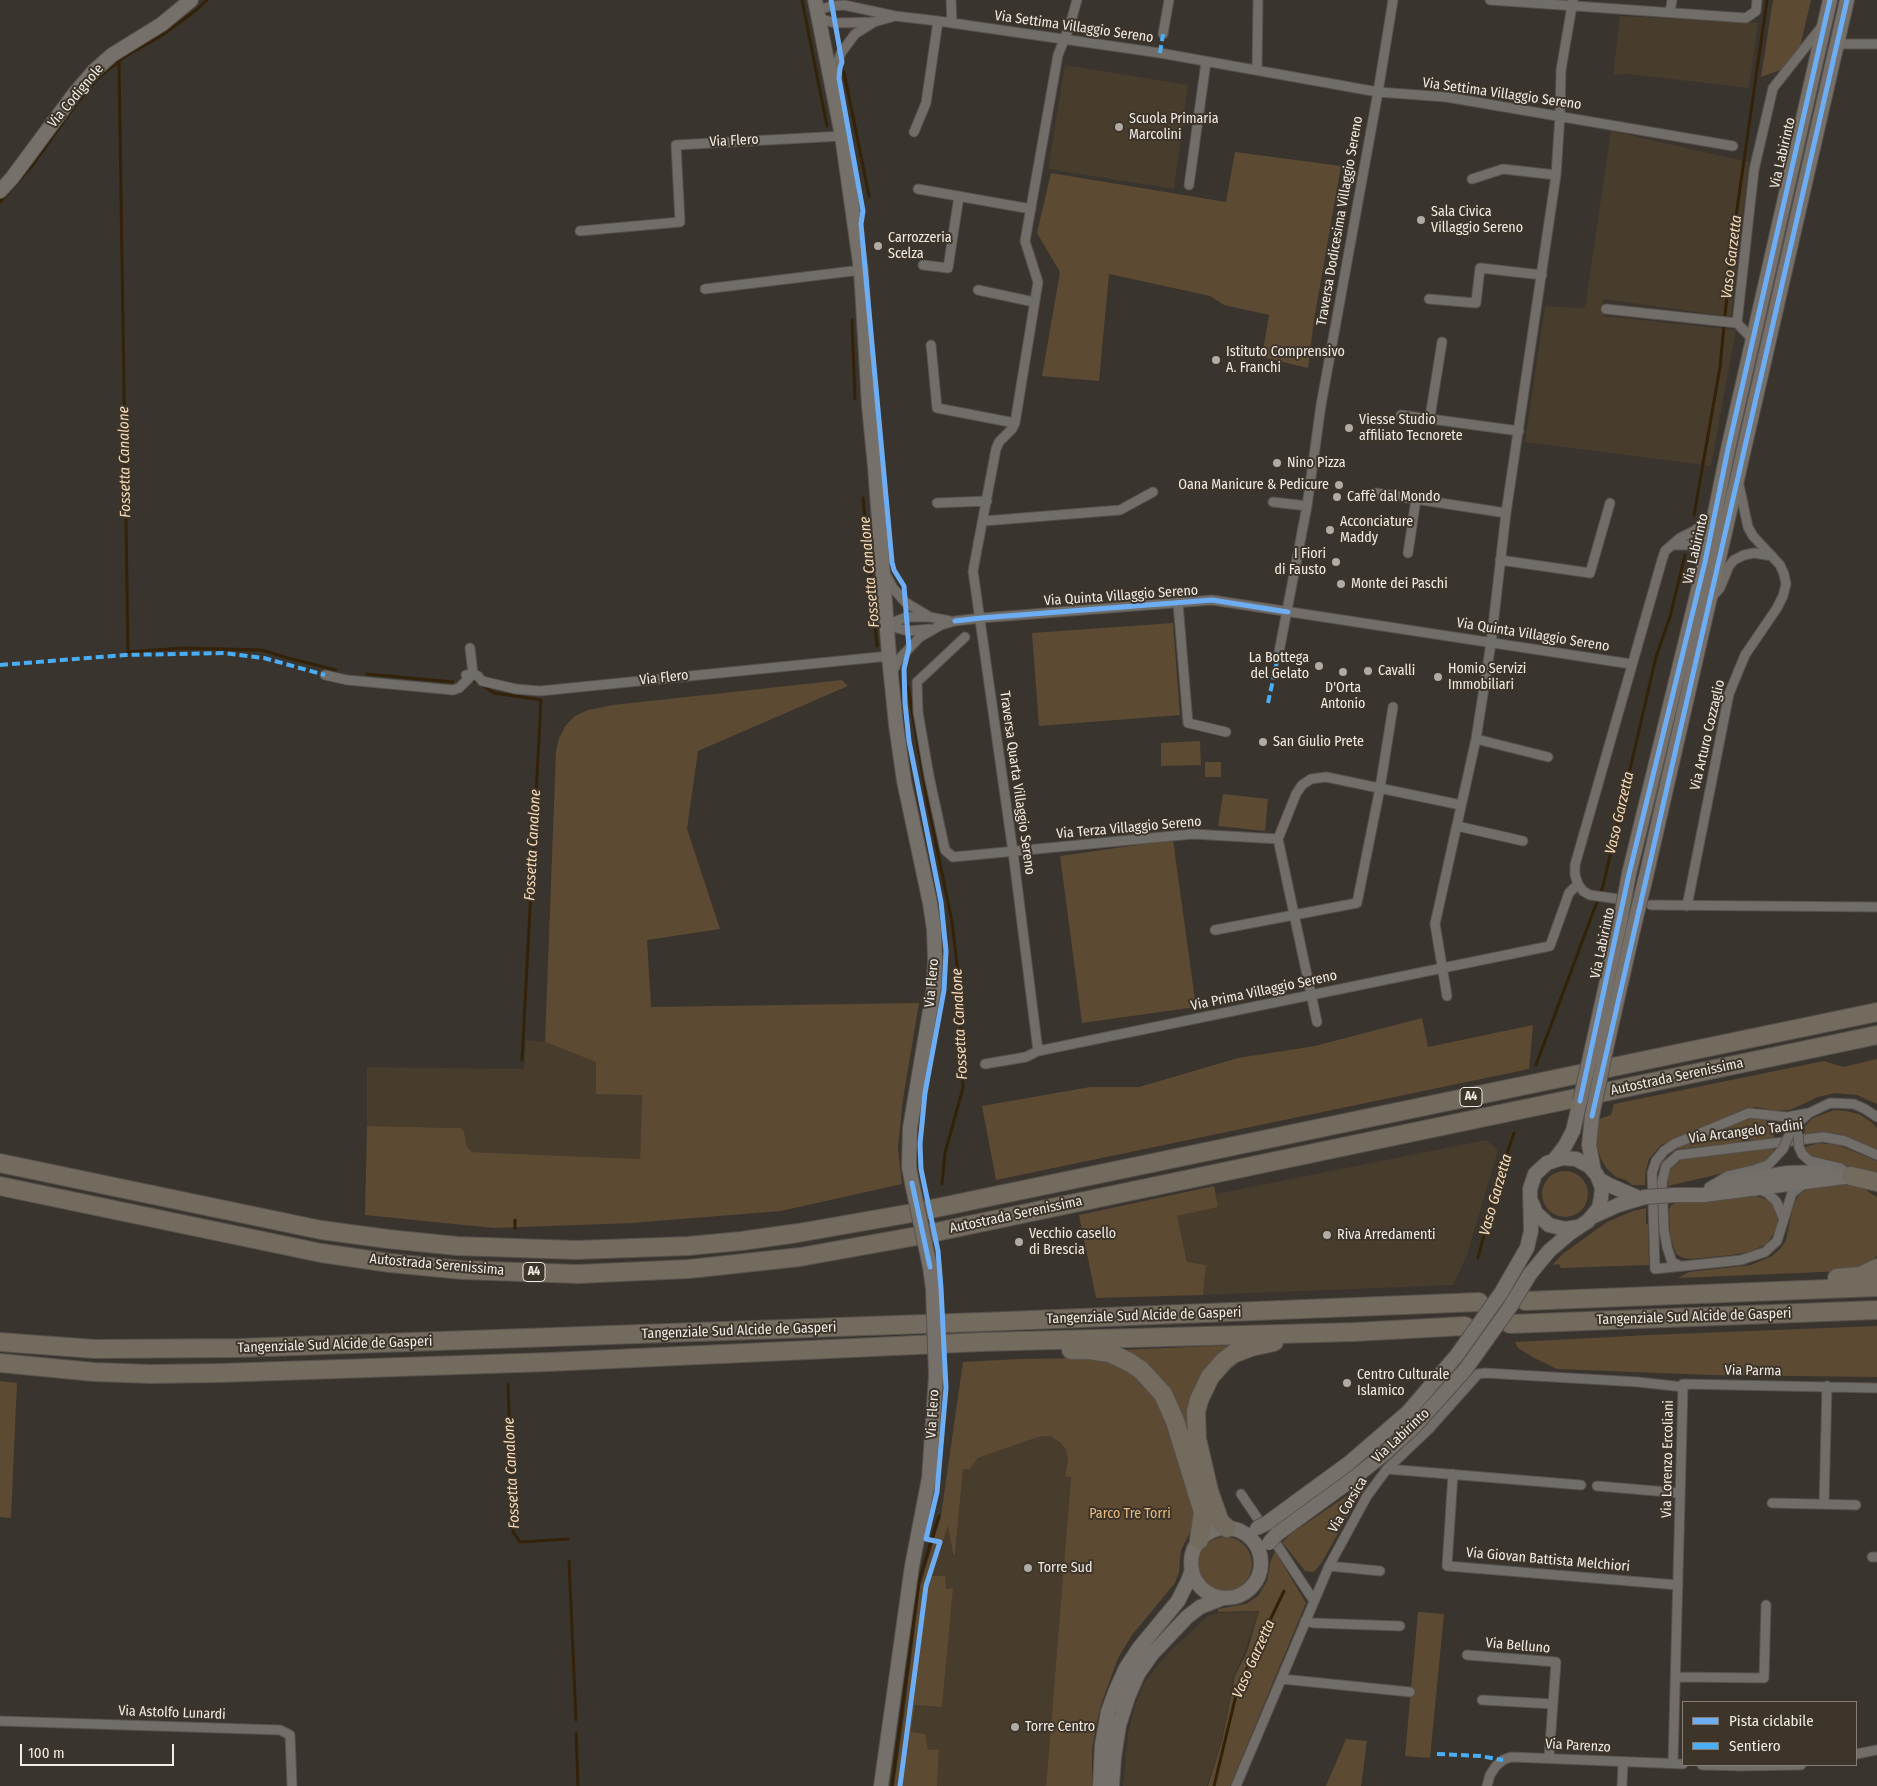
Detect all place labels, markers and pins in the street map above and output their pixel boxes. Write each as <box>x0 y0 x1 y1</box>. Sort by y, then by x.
place label: Scuola Primaria Marcolini <box>1129 111 1219 144</box>
marker: Scuola Primaria Marcolini <box>1113 121 1125 133</box>
place label: Sala Civica Villaggio Sereno <box>1431 204 1523 236</box>
marker: Sala Civica Villaggio Sereno <box>1415 214 1427 226</box>
place label: Carrozzeria Scelza <box>888 230 952 262</box>
marker: Carrozzeria Scelza <box>872 240 884 252</box>
place label: Istituto Comprensivo A. Franchi <box>1226 344 1345 377</box>
marker: Istituto Comprensivo A. Franchi <box>1210 354 1222 366</box>
place label: Viesse Studio affiliato Tecnorete <box>1359 412 1463 444</box>
marker: Viesse Studio affiliato Tecnorete <box>1343 422 1355 434</box>
place label: Nino Pizza <box>1287 455 1346 471</box>
marker: Nino Pizza <box>1271 457 1283 469</box>
place label: Oana Manicure & Pedicure <box>1178 477 1329 493</box>
marker: Oana Manicure & Pedicure <box>1333 479 1345 491</box>
place label: Caffè dal Mondo <box>1347 489 1440 505</box>
marker: Caffè dal Mondo <box>1331 491 1343 503</box>
place label: Acconciature Maddy <box>1340 514 1413 546</box>
marker: Acconciature Maddy <box>1324 524 1336 536</box>
place label: I Fiori di Fausto <box>1274 546 1326 578</box>
marker: I Fiori di Fausto <box>1330 556 1342 568</box>
place label: Monte dei Paschi <box>1351 576 1448 592</box>
marker: Monte dei Paschi <box>1335 578 1347 590</box>
place label: La Bottega del Gelato <box>1249 650 1309 682</box>
marker: La Bottega del Gelato <box>1313 660 1325 672</box>
place label: Homio Servizi Immobiliari <box>1448 661 1526 694</box>
place label: Cavalli <box>1378 663 1415 679</box>
marker: Cavalli <box>1362 665 1374 677</box>
marker: D'Orta Antonio <box>1337 666 1349 678</box>
marker: Homio Servizi Immobiliari <box>1432 671 1444 683</box>
place label: D'Orta Antonio <box>1321 680 1365 712</box>
place label: San Giulio Prete <box>1273 734 1364 750</box>
marker: San Giulio Prete <box>1257 736 1269 748</box>
place label: Vecchio casello di Brescia <box>1029 1226 1116 1258</box>
place label: Riva Arredamenti <box>1337 1227 1436 1243</box>
marker: Riva Arredamenti <box>1321 1229 1333 1241</box>
marker: Vecchio casello di Brescia <box>1013 1236 1025 1248</box>
place label: Centro Culturale Islamico <box>1357 1367 1449 1400</box>
marker: Centro Culturale Islamico <box>1341 1377 1353 1389</box>
place label: Torre Sud <box>1038 1560 1092 1576</box>
marker: Torre Sud <box>1022 1562 1034 1574</box>
place label: Torre Centro <box>1025 1719 1095 1735</box>
marker: Torre Centro <box>1009 1721 1021 1733</box>

